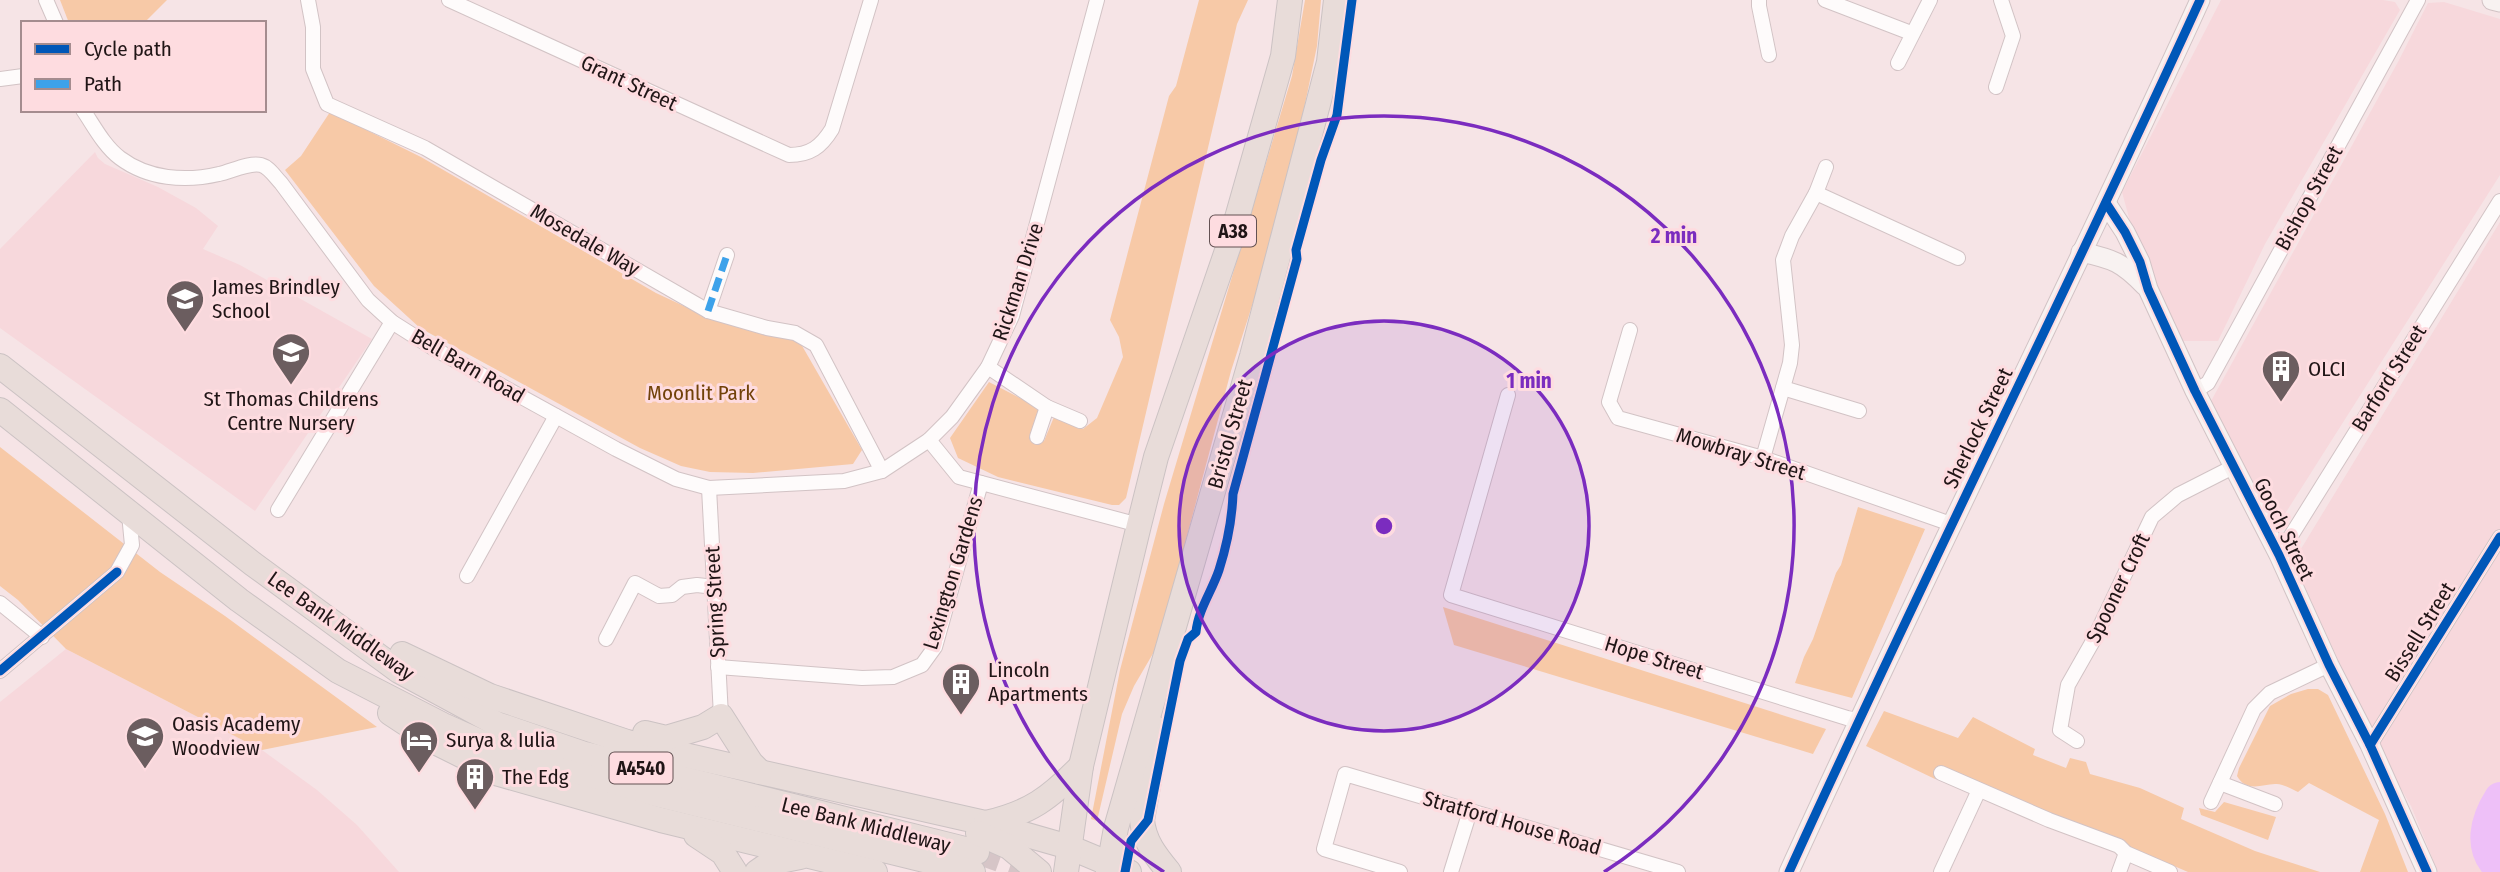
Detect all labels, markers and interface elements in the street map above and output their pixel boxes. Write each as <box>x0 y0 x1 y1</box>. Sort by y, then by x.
legend <box>21 21 266 112</box>
text: Cycle path <box>84 36 172 62</box>
street label: Grant Street <box>577 49 682 117</box>
text: Path <box>84 71 122 97</box>
street label: Bishop Street <box>2270 141 2348 255</box>
street label: Mosedale Way <box>526 198 645 282</box>
road number: A38 <box>1210 216 1256 246</box>
street label: Rickman Drive <box>987 220 1049 344</box>
text: 2 min <box>1650 223 1697 249</box>
place label: James Brindley School <box>212 274 341 324</box>
school or university icon: James Brindley School <box>164 278 206 333</box>
street label: Barford Street <box>2346 320 2432 436</box>
street label: Bell Barn Road <box>407 323 529 409</box>
school or university icon: St Thomas Childrens Centre Nursery <box>270 331 312 386</box>
building icon: OLCI <box>2260 348 2302 403</box>
place label: OLCI <box>2308 356 2346 382</box>
street label: Sherlock Street <box>1938 363 2018 493</box>
text: 1 min <box>1506 368 1552 394</box>
street label: Bristol Street <box>1202 376 1258 492</box>
park label: Moonlit Park <box>647 380 755 406</box>
place label: St Thomas Childrens Centre Nursery <box>204 386 378 436</box>
street label: Mowbray Street <box>1673 422 1809 486</box>
street label: Gooch Street <box>2248 474 2320 585</box>
street label: Lexington Gardens <box>917 493 989 653</box>
centre of rings <box>1372 514 1396 538</box>
street label: Spooner Croft <box>2080 529 2156 647</box>
street label: Spring Street <box>699 545 731 658</box>
street label: Lee Bank Middleway <box>262 566 420 687</box>
street label: Bissell Street <box>2379 577 2461 687</box>
street label: Hope Street <box>1601 631 1707 685</box>
place label: Lincoln Apartments <box>988 657 1088 707</box>
building icon: Lincoln Apartments <box>940 661 982 716</box>
place label: Oasis Academy Woodview <box>172 711 301 761</box>
school or university icon: Oasis Academy Woodview <box>124 715 166 770</box>
hotel icon: Surya & Iulia <box>398 719 440 774</box>
place label: Surya & Iulia <box>446 727 556 753</box>
road number: A4540 <box>610 752 672 783</box>
building icon: The Edg <box>454 756 496 811</box>
place label: The Edg <box>502 764 569 790</box>
street label: Stratford House Road <box>1420 785 1604 861</box>
street label: Lee Bank Middleway <box>779 791 954 859</box>

